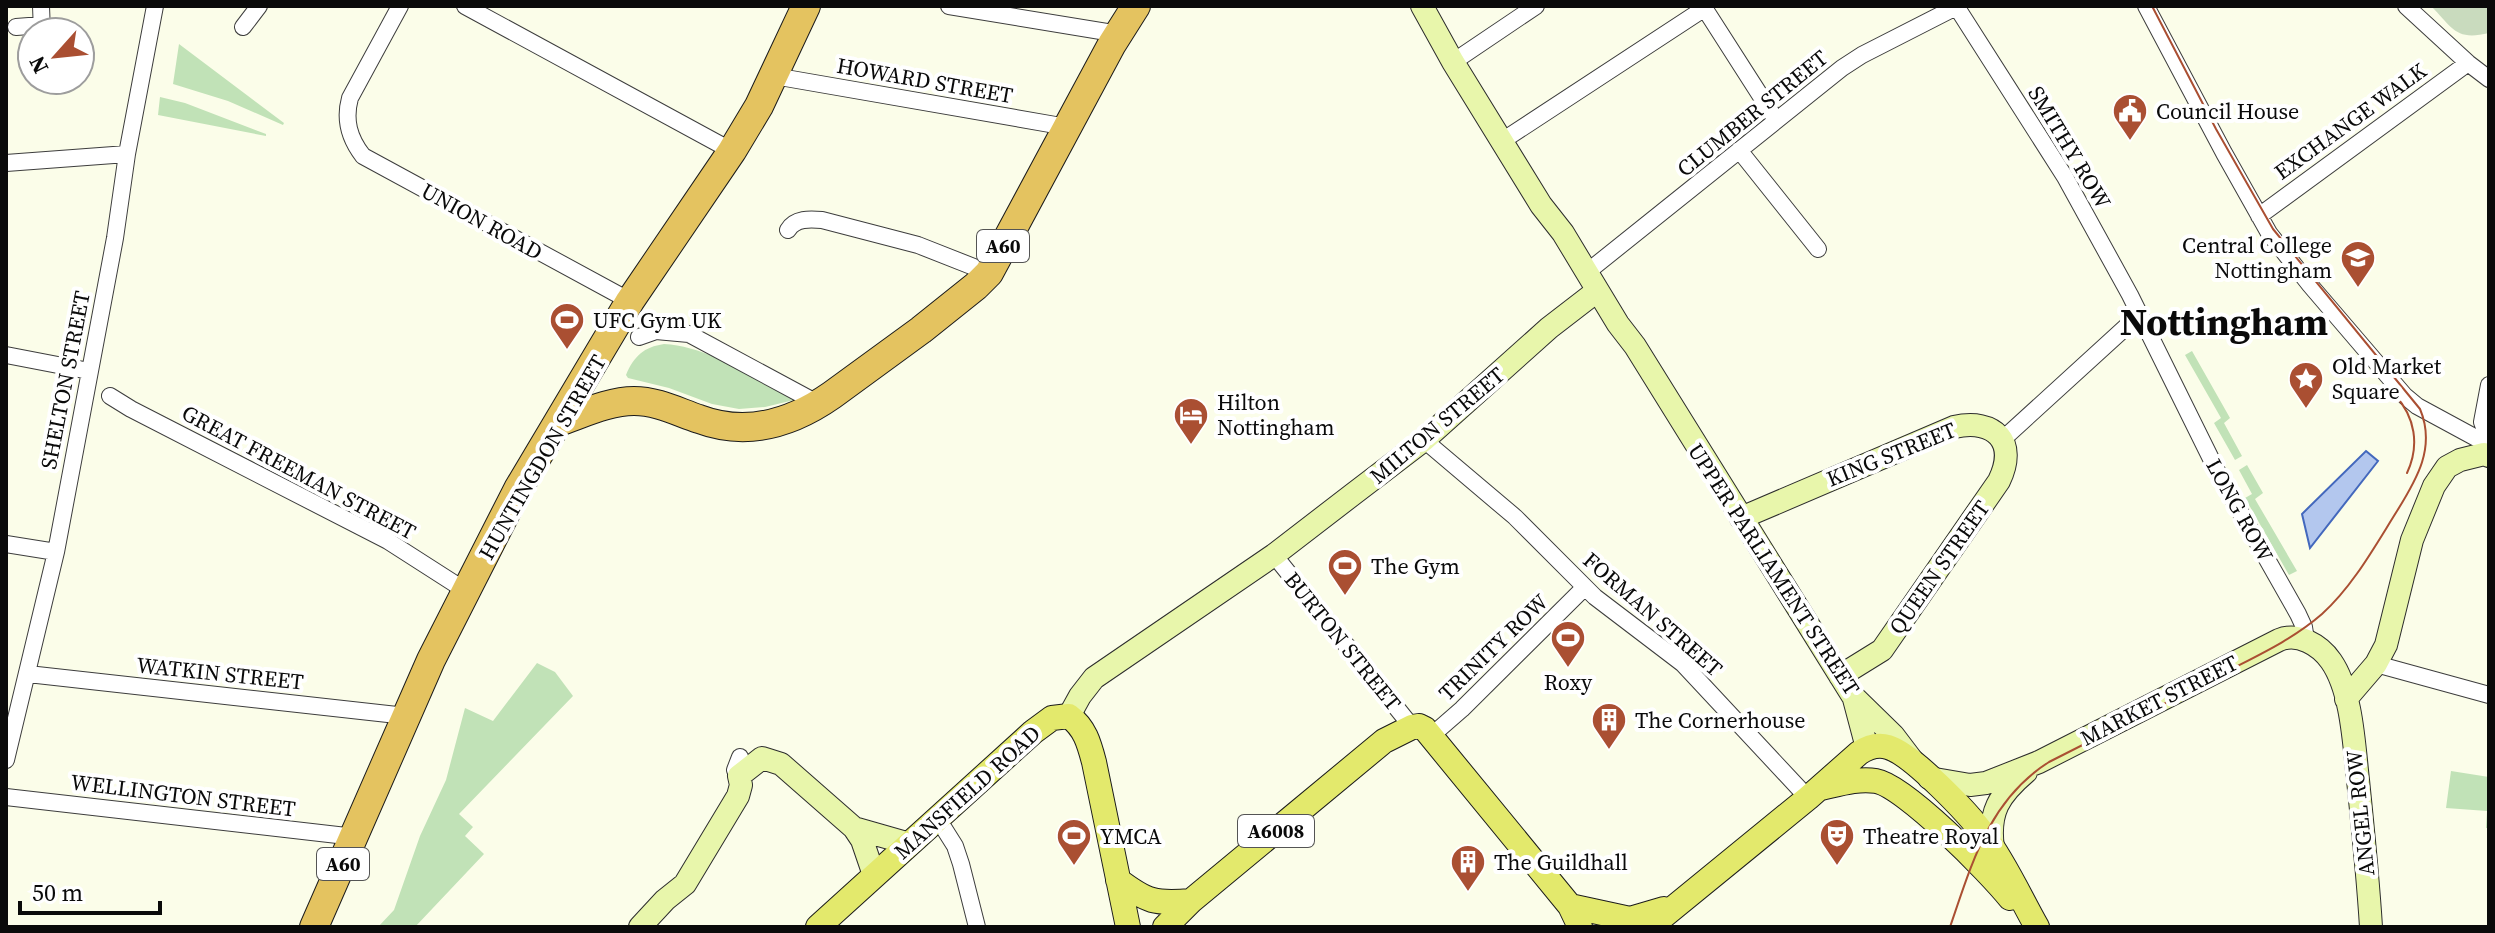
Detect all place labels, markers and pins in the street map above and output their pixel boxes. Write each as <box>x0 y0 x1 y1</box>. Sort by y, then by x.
public building icon: Council House <box>2111 92 2149 142</box>
place label: Council House <box>2156 96 2299 126</box>
place label: Central College Nottingham <box>2182 230 2332 285</box>
school or university icon: Central College Nottingham <box>2339 239 2377 289</box>
sports icon: UFC Gym UK <box>548 301 586 351</box>
place label: UFC Gym UK <box>593 305 722 335</box>
place label: Old Market Square <box>2332 351 2442 406</box>
place icon: Old Market Square <box>2287 360 2325 410</box>
place label: Hilton Nottingham <box>1217 387 1335 442</box>
hotel icon: Hilton Nottingham <box>1172 396 1210 446</box>
sports icon: The Gym <box>1326 547 1364 597</box>
place label: The Gym <box>1371 551 1460 581</box>
sports icon: Roxy <box>1549 619 1587 669</box>
place label: Roxy <box>1544 667 1593 697</box>
building icon: The Cornerhouse <box>1590 701 1628 751</box>
place label: The Cornerhouse <box>1635 705 1805 735</box>
sports icon: YMCA <box>1055 817 1093 867</box>
theatre icon: Theatre Royal <box>1818 817 1856 867</box>
place label: YMCA <box>1100 821 1162 851</box>
place label: Theatre Royal <box>1863 821 1999 851</box>
building icon: The Guildhall <box>1449 843 1487 893</box>
place label: The Guildhall <box>1494 847 1628 877</box>

